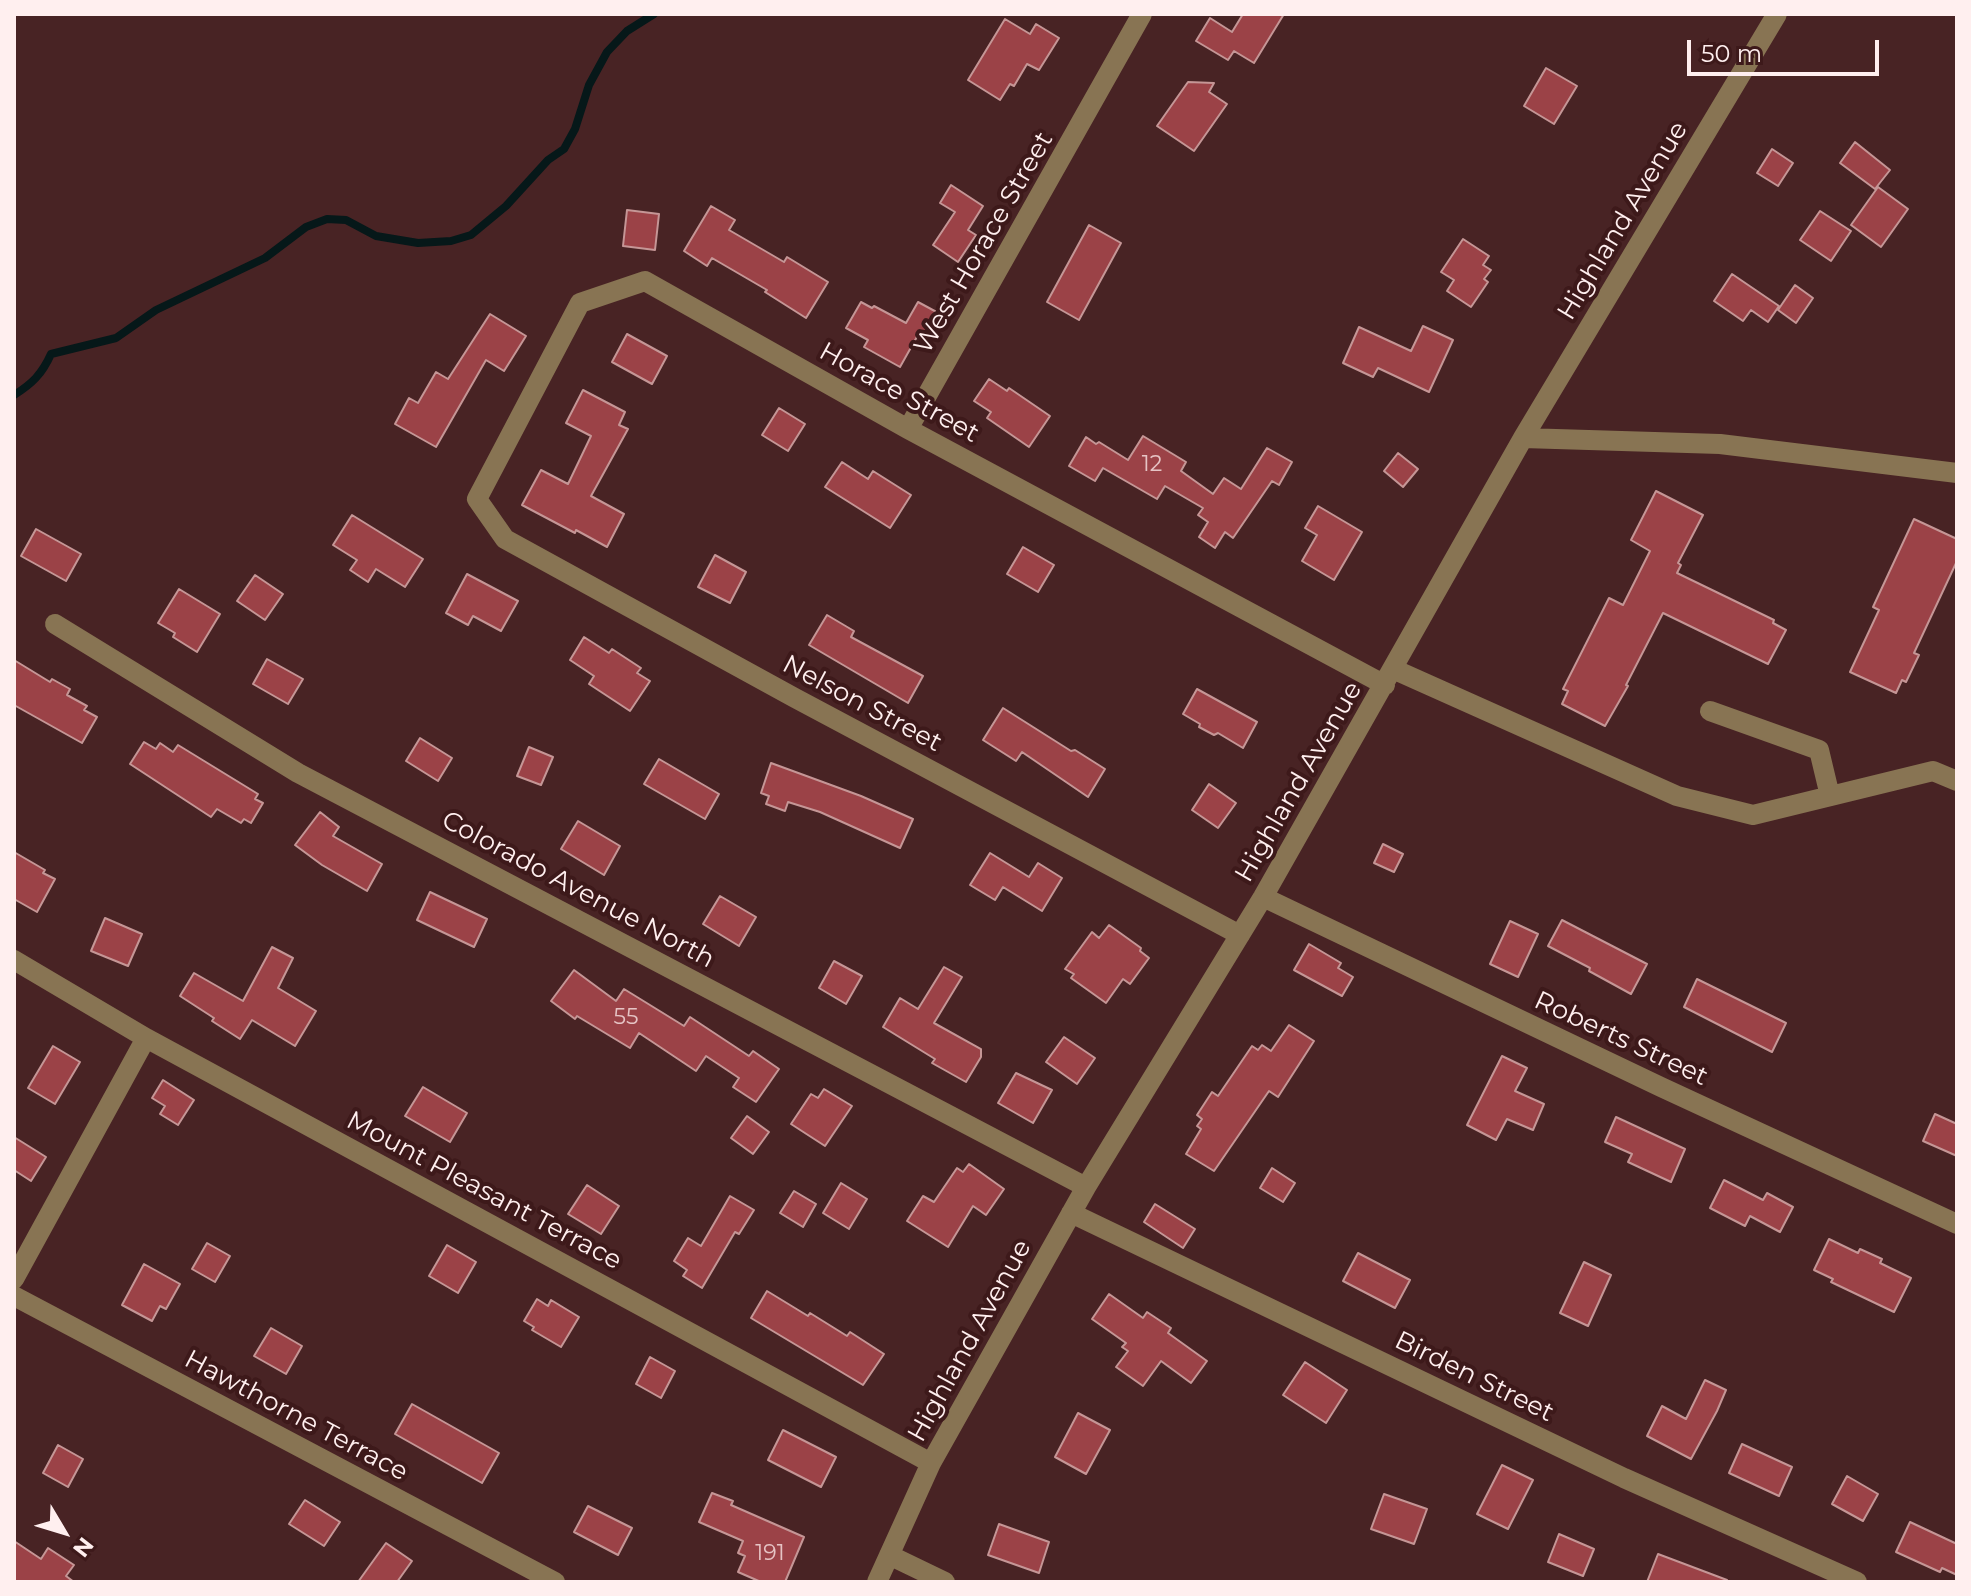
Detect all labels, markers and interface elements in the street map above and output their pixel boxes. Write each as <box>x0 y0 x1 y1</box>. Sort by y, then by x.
scale bar <box>1691 24 1883 74</box>
text: 50 m <box>1701 39 1762 68</box>
street label: Highland Avenue <box>1551 116 1695 326</box>
street label: West Horace Street <box>908 127 1060 359</box>
street label: Horace Street <box>814 336 984 450</box>
house number: 12 <box>1142 452 1162 478</box>
street label: Nelson Street <box>777 649 947 759</box>
street label: Highland Avenue <box>1229 676 1369 888</box>
street label: Colorado Avenue North <box>436 805 720 975</box>
street label: Roberts Street <box>1529 985 1713 1093</box>
house number: 55 <box>614 1005 638 1031</box>
street label: Mount Pleasant Terrace <box>341 1105 627 1277</box>
street label: Highland Avenue <box>902 1235 1038 1447</box>
street label: Birden Street <box>1389 1325 1559 1429</box>
street label: Hawthorne Terrace <box>179 1344 413 1488</box>
north arrow <box>24 1492 104 1572</box>
text: N <box>67 1532 99 1562</box>
house number: 191 <box>755 1541 785 1567</box>

